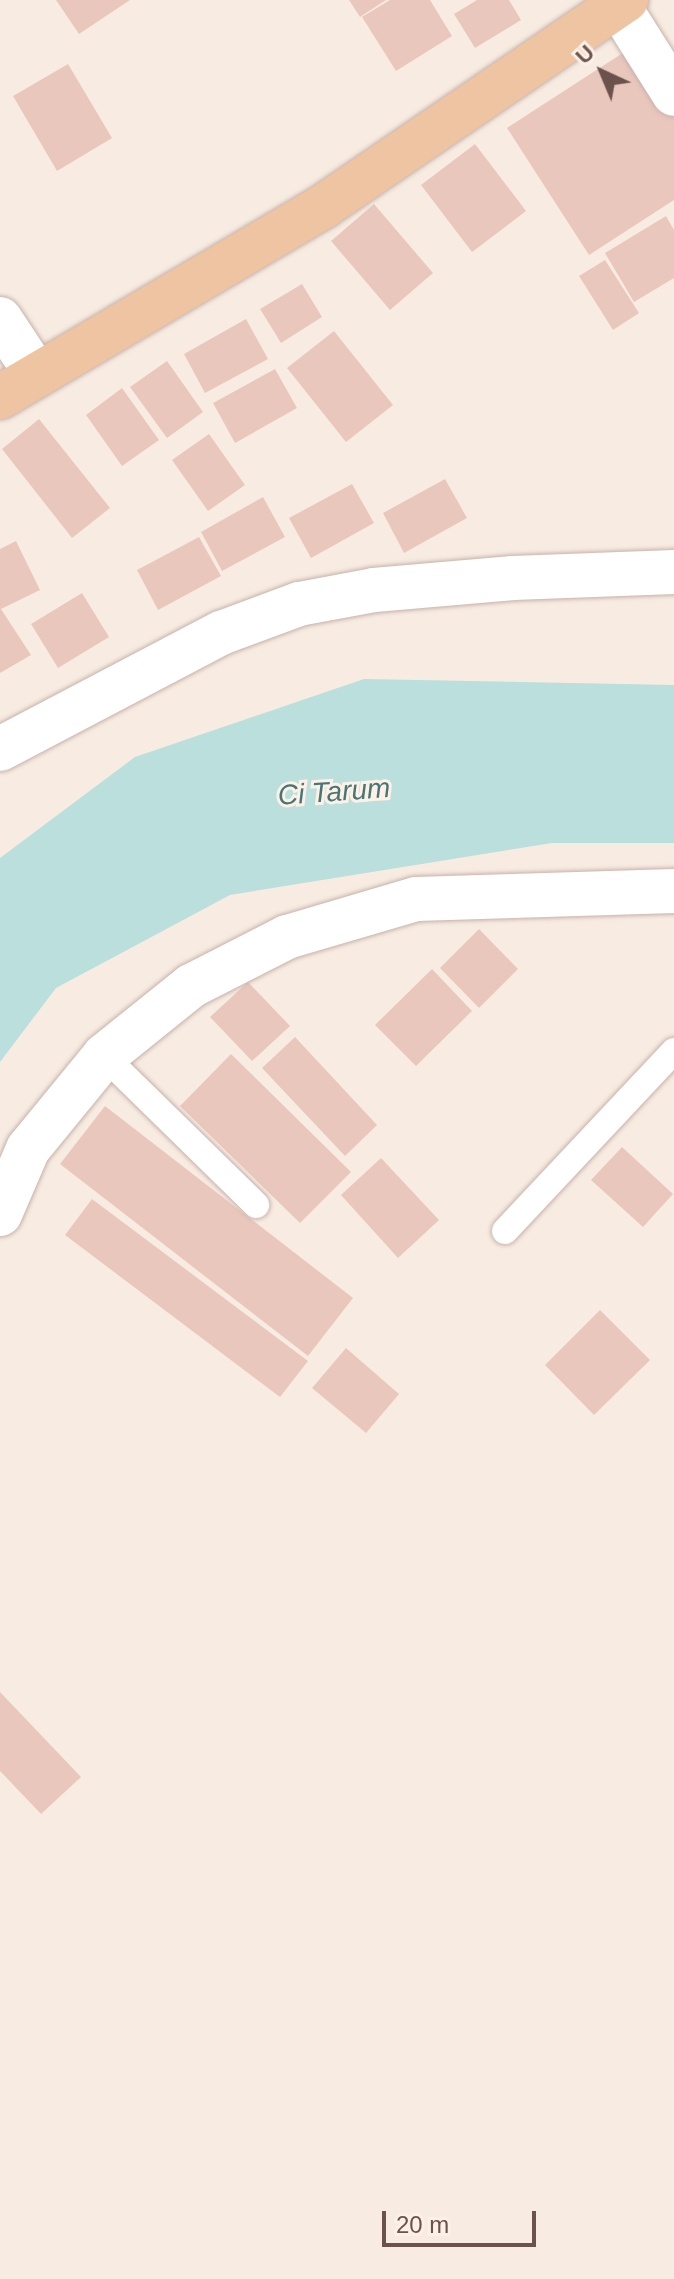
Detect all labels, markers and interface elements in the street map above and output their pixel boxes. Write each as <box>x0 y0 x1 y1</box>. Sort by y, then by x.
north arrow <box>562 32 642 112</box>
text: U <box>571 40 599 69</box>
water label: Ci Tarum <box>277 771 391 813</box>
scale bar <box>386 2195 540 2245</box>
text: 20 m <box>396 2211 449 2238</box>

